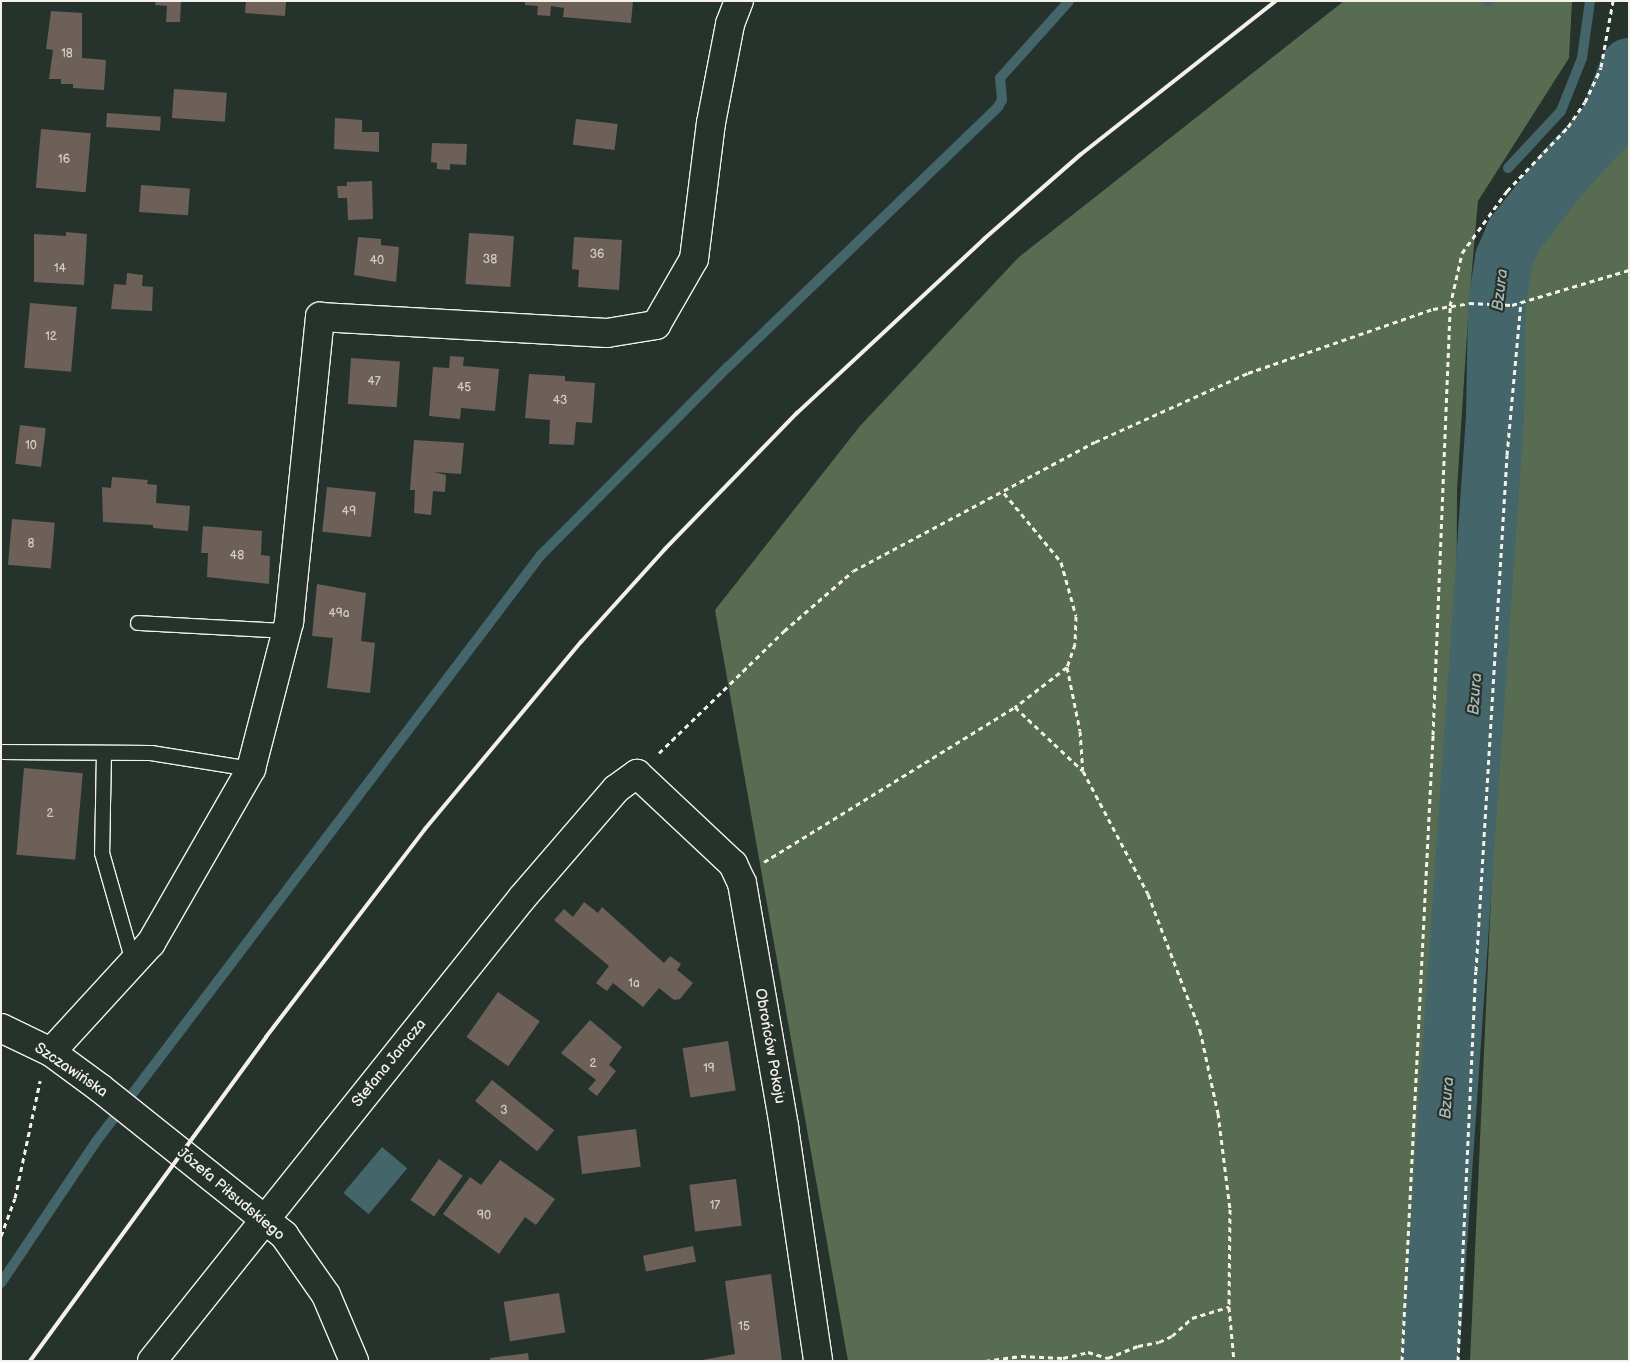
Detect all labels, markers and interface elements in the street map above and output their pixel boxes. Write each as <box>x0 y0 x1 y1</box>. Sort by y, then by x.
house number: 18 <box>61 47 73 61</box>
house number: 16 <box>58 153 70 167</box>
house number: 36 <box>590 248 604 262</box>
house number: 38 <box>483 253 497 267</box>
house number: 40 <box>370 254 384 268</box>
house number: 14 <box>54 262 66 276</box>
water label: Bzura <box>1489 268 1513 312</box>
house number: 12 <box>45 330 57 344</box>
house number: 47 <box>367 375 381 389</box>
house number: 45 <box>457 381 471 395</box>
house number: 43 <box>553 394 567 408</box>
house number: 10 <box>25 439 37 453</box>
house number: 49 <box>342 505 356 519</box>
house number: 8 <box>28 537 34 551</box>
house number: 48 <box>230 549 244 563</box>
house number: 49a <box>328 607 350 621</box>
water label: Bzura <box>1465 672 1487 716</box>
house number: 2 <box>46 807 54 821</box>
house number: 1a <box>628 977 640 991</box>
street label: Obrońców Pokoju <box>751 987 789 1105</box>
street label: Stefana Jaracza <box>348 1015 430 1111</box>
street label: Szczawińska <box>31 1039 111 1101</box>
house number: 2 <box>589 1057 597 1071</box>
house number: 19 <box>703 1062 715 1076</box>
water label: Bzura <box>1437 1076 1459 1120</box>
house number: 3 <box>500 1104 508 1118</box>
street label: Józefa Piłsudskiego <box>174 1144 288 1244</box>
house number: 17 <box>710 1199 720 1213</box>
house number: 90 <box>477 1209 491 1223</box>
house number: 15 <box>738 1320 750 1334</box>

